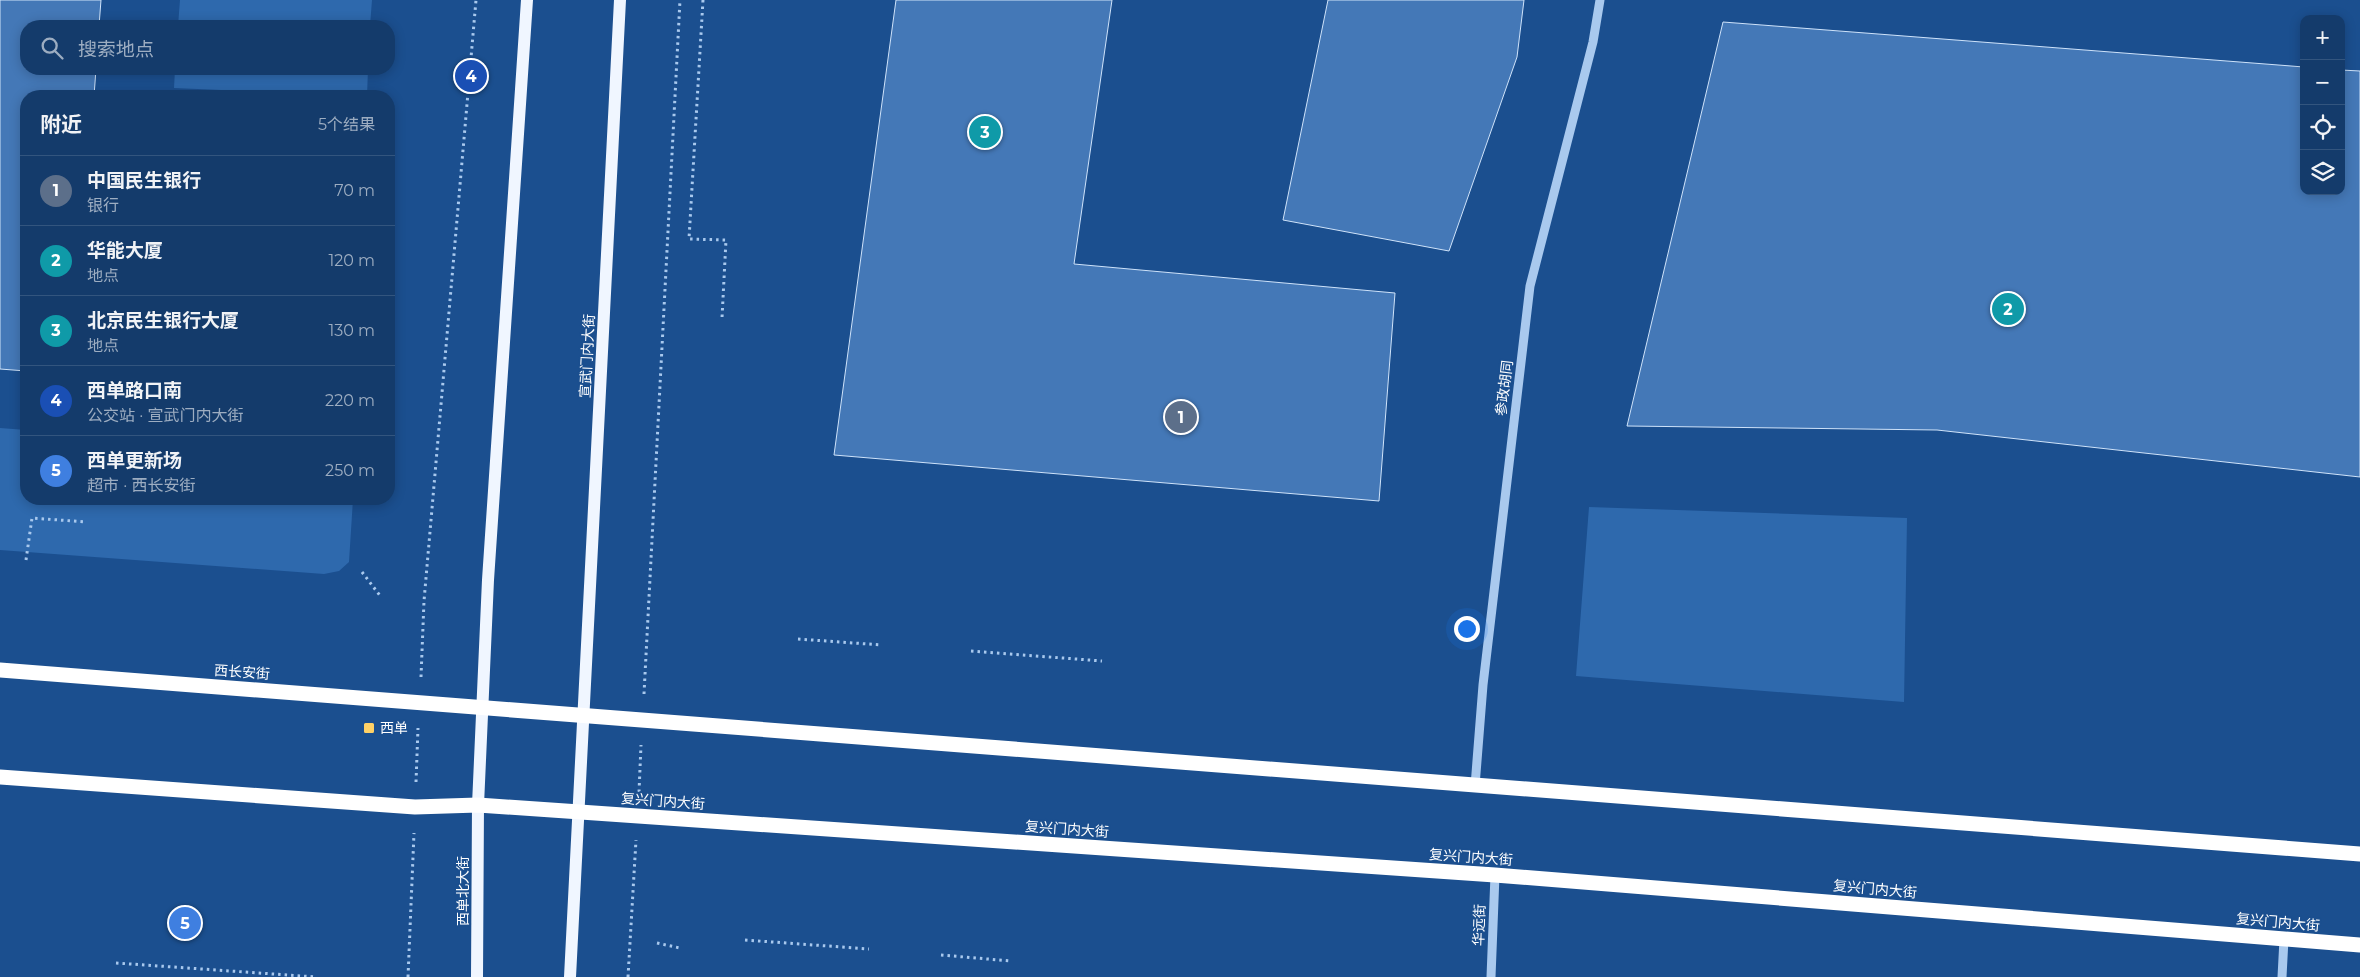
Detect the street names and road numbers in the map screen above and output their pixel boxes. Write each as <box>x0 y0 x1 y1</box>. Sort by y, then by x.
street label: 宣武门内大街 <box>576 314 598 398</box>
street label: 参政胡同 <box>1492 359 1516 417</box>
street label: 西长安街 <box>213 661 271 683</box>
street label: 复兴门内大街 <box>620 789 706 813</box>
street label: 复兴门内大街 <box>1024 817 1110 841</box>
street label: 复兴门内大街 <box>1428 845 1514 869</box>
street label: 西单北大街 <box>454 856 472 926</box>
street label: 复兴门内大街 <box>1832 876 1918 902</box>
street label: 华远街 <box>1469 904 1489 946</box>
street label: 复兴门内大街 <box>2235 909 2321 935</box>

